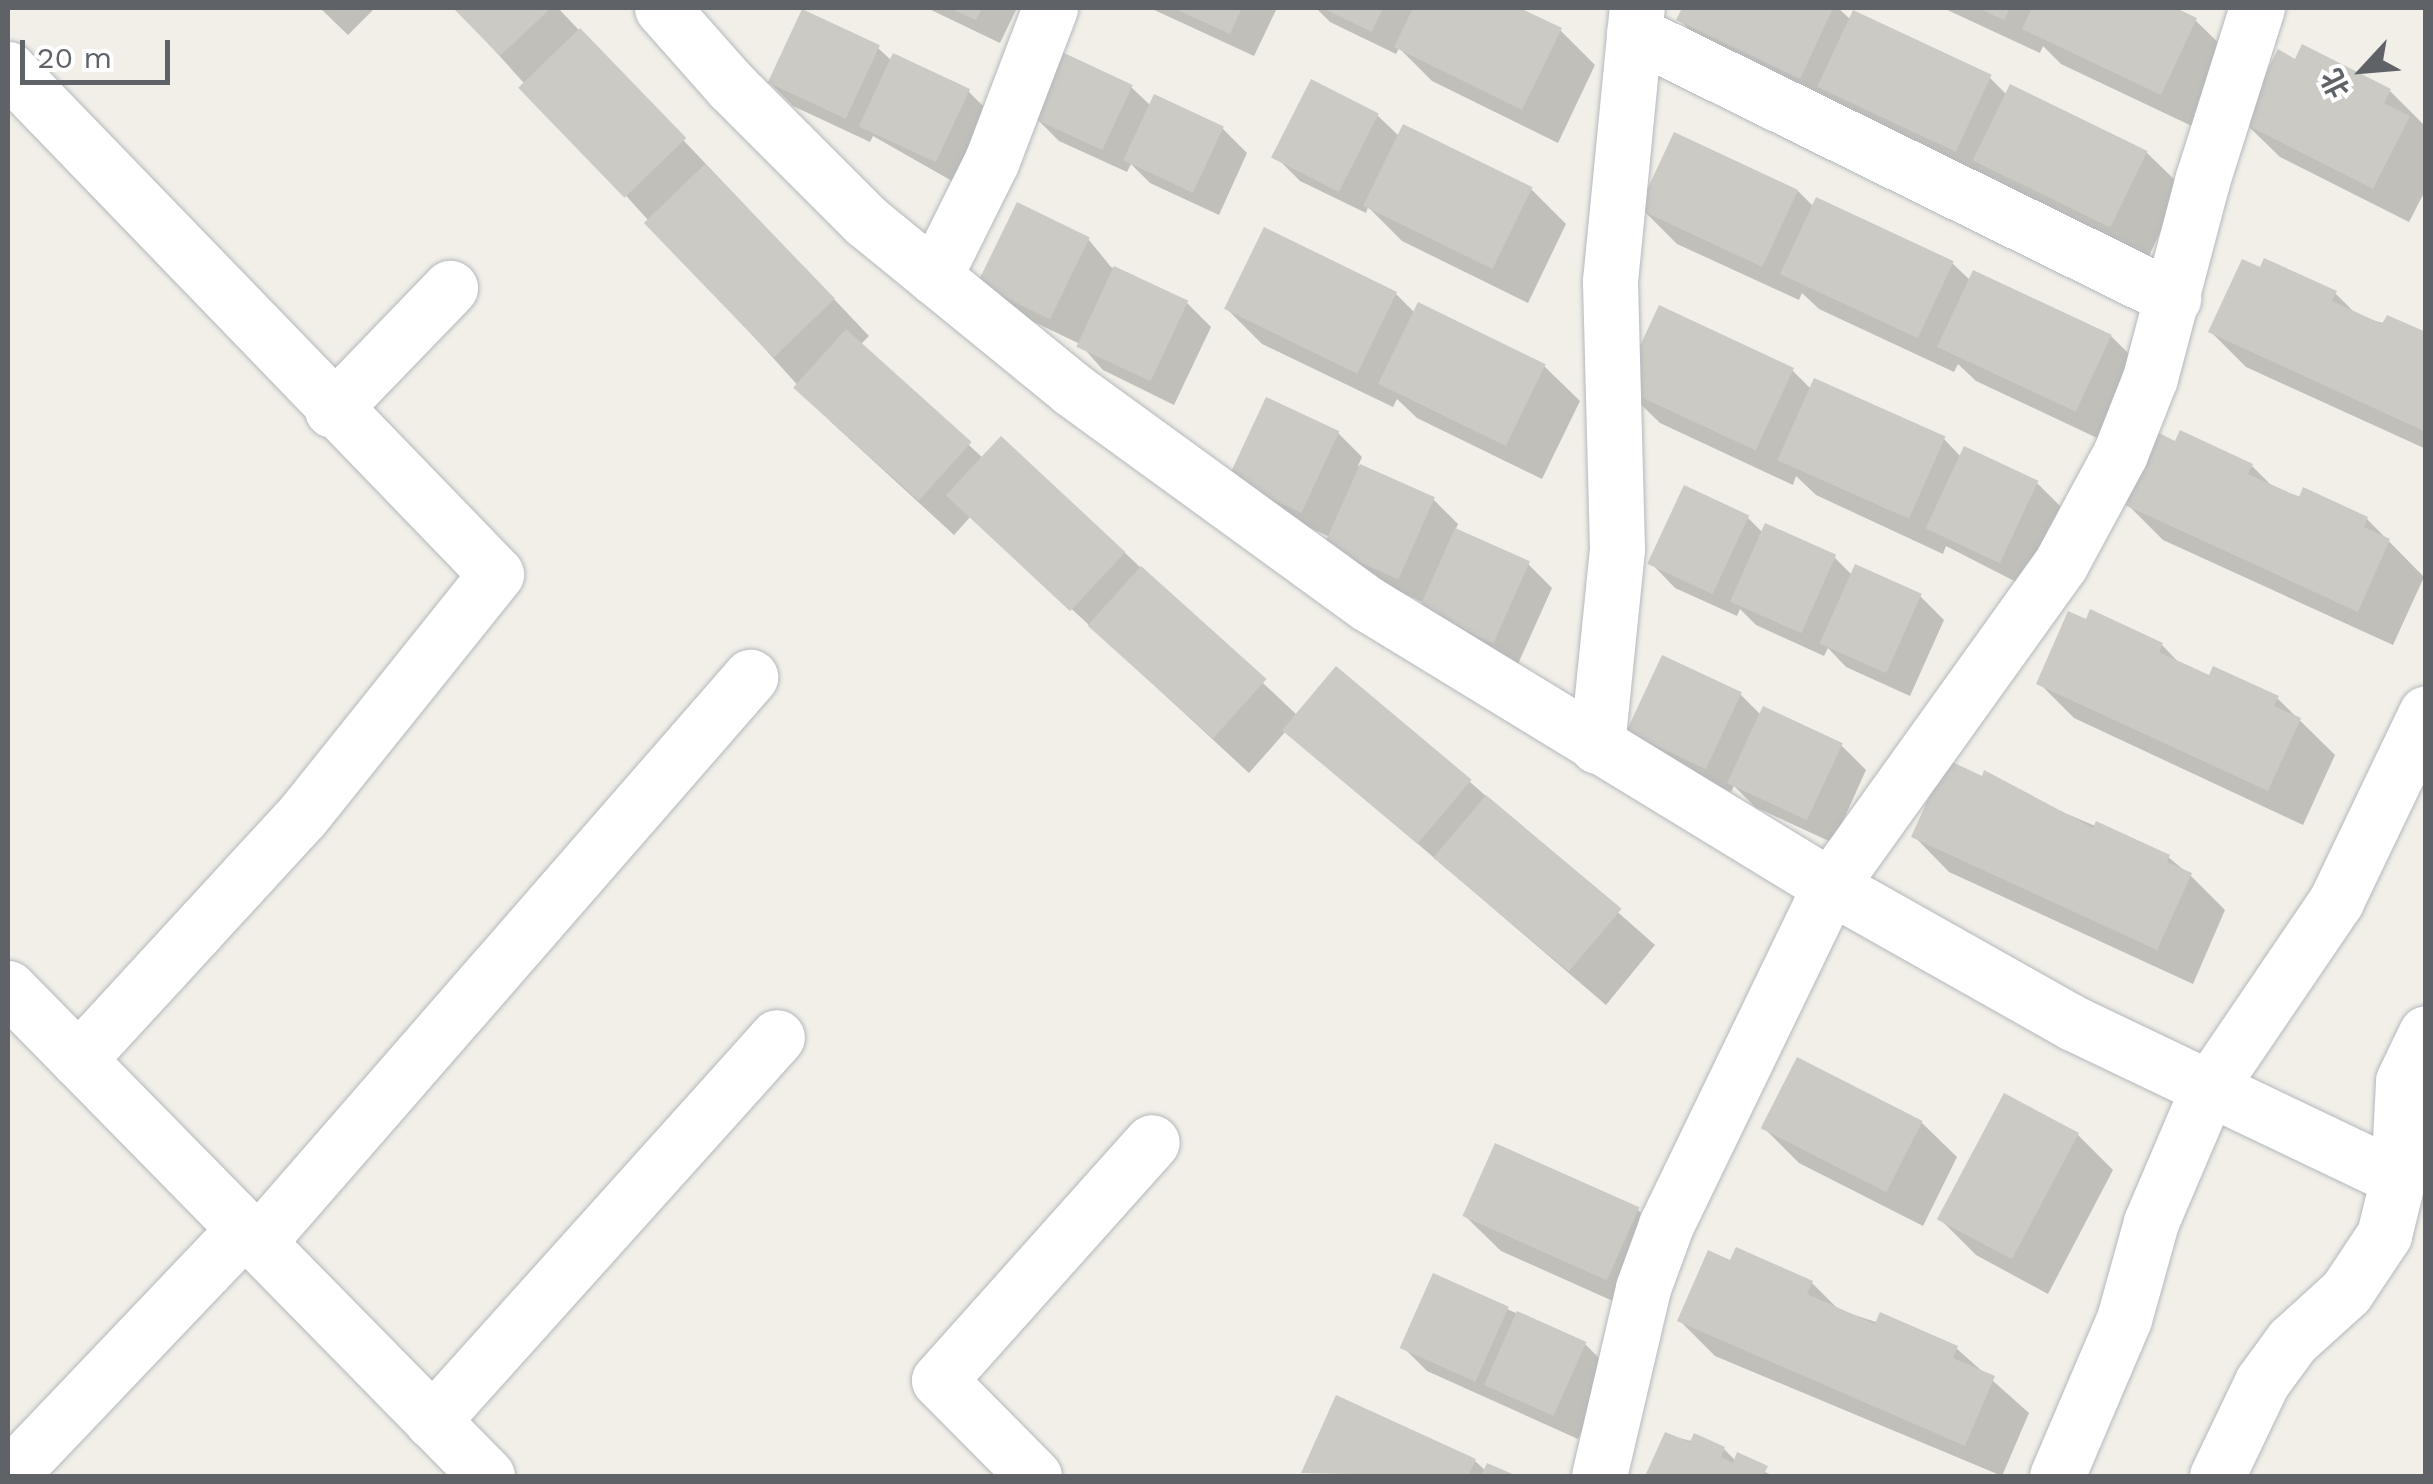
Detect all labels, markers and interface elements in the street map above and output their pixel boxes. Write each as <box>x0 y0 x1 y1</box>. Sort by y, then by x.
scale bar <box>25 20 175 82</box>
north arrow <box>2313 20 2413 120</box>
text: 20 m <box>37 40 112 75</box>
text: 北 <box>2315 64 2357 103</box>

